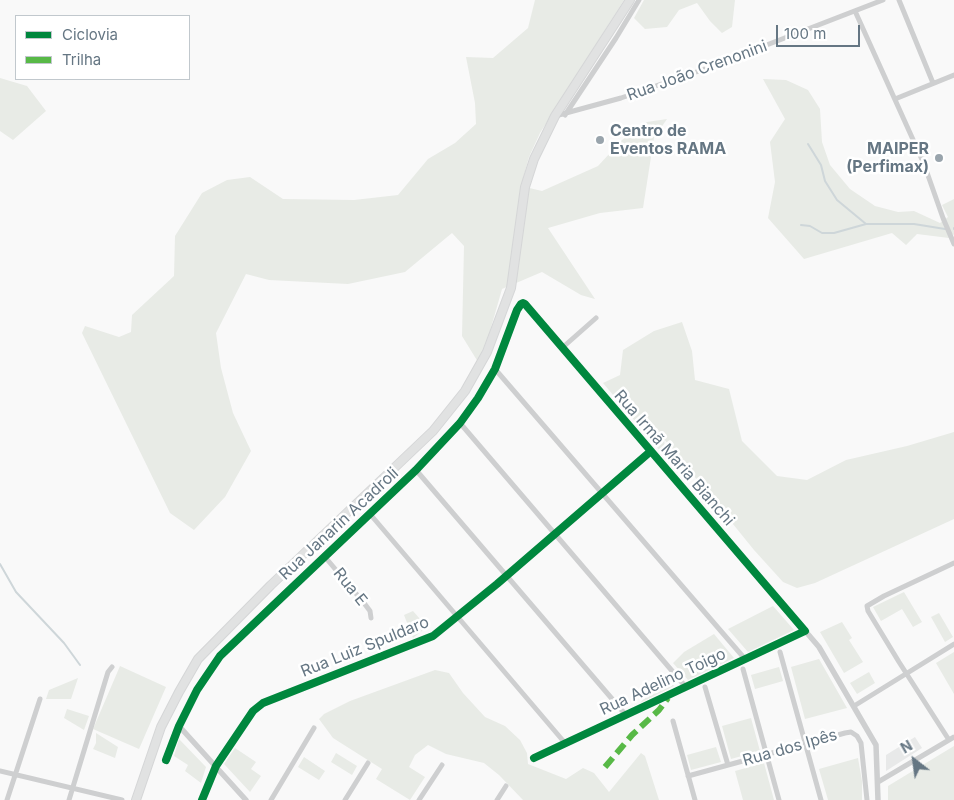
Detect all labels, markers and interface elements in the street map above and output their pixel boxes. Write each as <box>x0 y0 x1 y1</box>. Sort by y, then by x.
legend <box>15 15 190 80</box>
scale bar <box>779 15 863 47</box>
text: 100 m <box>784 24 826 43</box>
text: Ciclovia <box>62 25 118 44</box>
street label: Rua João Crenonini <box>624 37 770 105</box>
text: Trilha <box>62 50 101 69</box>
place label: Centro de Eventos RAMA <box>610 121 726 159</box>
marker: Centro de Eventos RAMA <box>594 134 606 146</box>
place label: MAIPER (Perfimax) <box>846 139 929 177</box>
marker: MAIPER (Perfimax) <box>933 152 945 164</box>
street label: Rua Irmã Maria Bianchi <box>610 386 738 530</box>
street label: Rua Janarin Acadroli <box>275 464 403 584</box>
street label: Rua E <box>329 564 371 610</box>
street label: Rua Luiz Spuldaro <box>298 613 432 681</box>
street label: Rua Adelino Toigo <box>597 644 729 720</box>
street label: Rua dos Ipês <box>741 725 839 771</box>
north arrow <box>889 735 939 785</box>
text: N <box>897 737 915 757</box>

